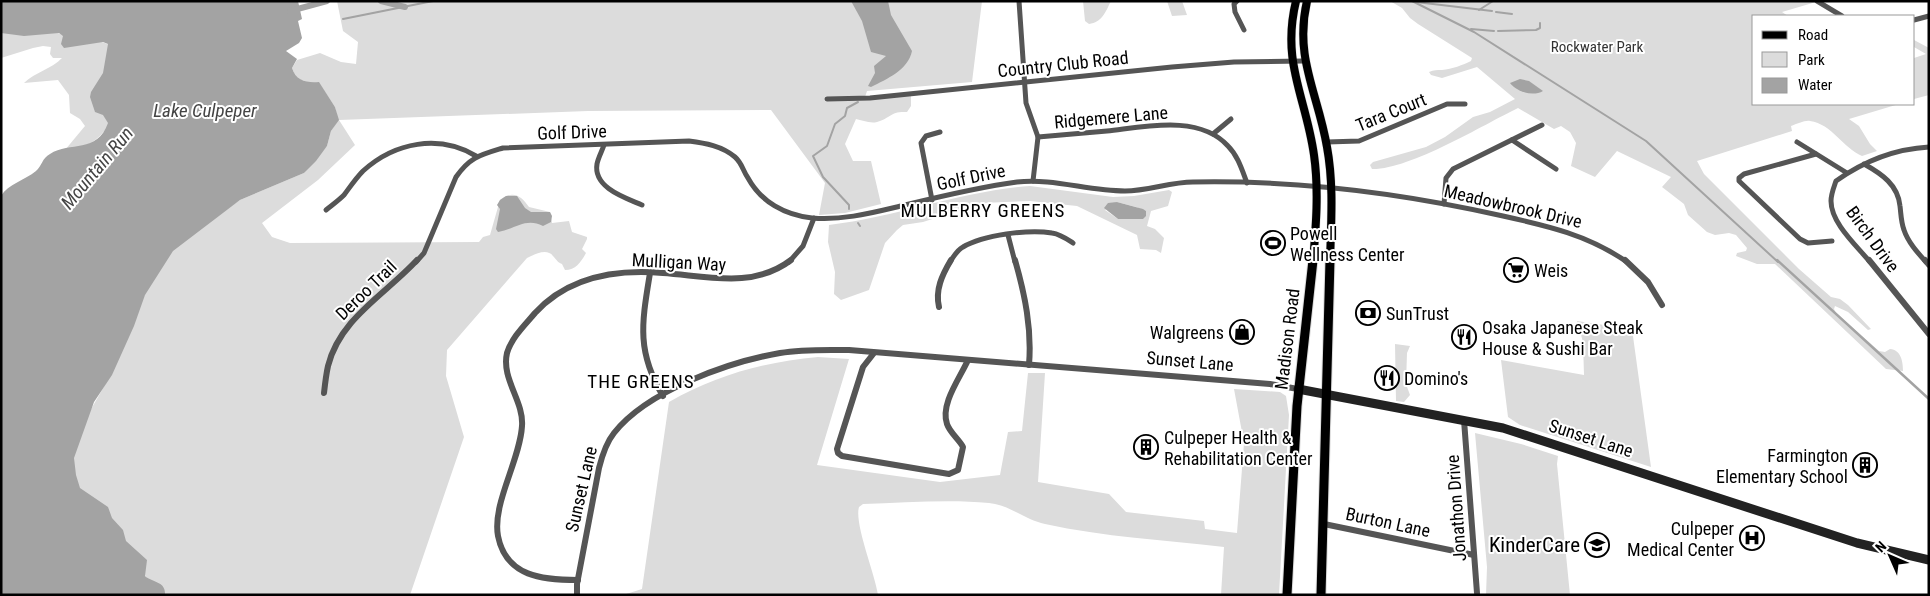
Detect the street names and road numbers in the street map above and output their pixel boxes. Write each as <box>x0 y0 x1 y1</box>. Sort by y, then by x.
street label: Country Club Road <box>997 47 1129 81</box>
street label: Tara Court <box>1353 88 1429 136</box>
street label: Ridgemere Lane <box>1053 102 1169 132</box>
street label: Golf Drive <box>537 120 607 144</box>
street label: Golf Drive <box>935 159 1007 195</box>
street label: Meadowbrook Drive <box>1442 180 1584 232</box>
street label: Birch Drive <box>1842 202 1904 276</box>
street label: Mulligan Way <box>631 249 727 275</box>
street label: Deroo Trail <box>331 256 401 324</box>
street label: Madison Road <box>1270 287 1304 391</box>
street label: Sunset Lane <box>1146 347 1234 375</box>
street label: Sunset Lane <box>1546 415 1636 461</box>
street label: Sunset Lane <box>561 444 601 534</box>
street label: Jonathon Drive <box>1442 454 1470 562</box>
street label: Burton Lane <box>1344 503 1432 541</box>

